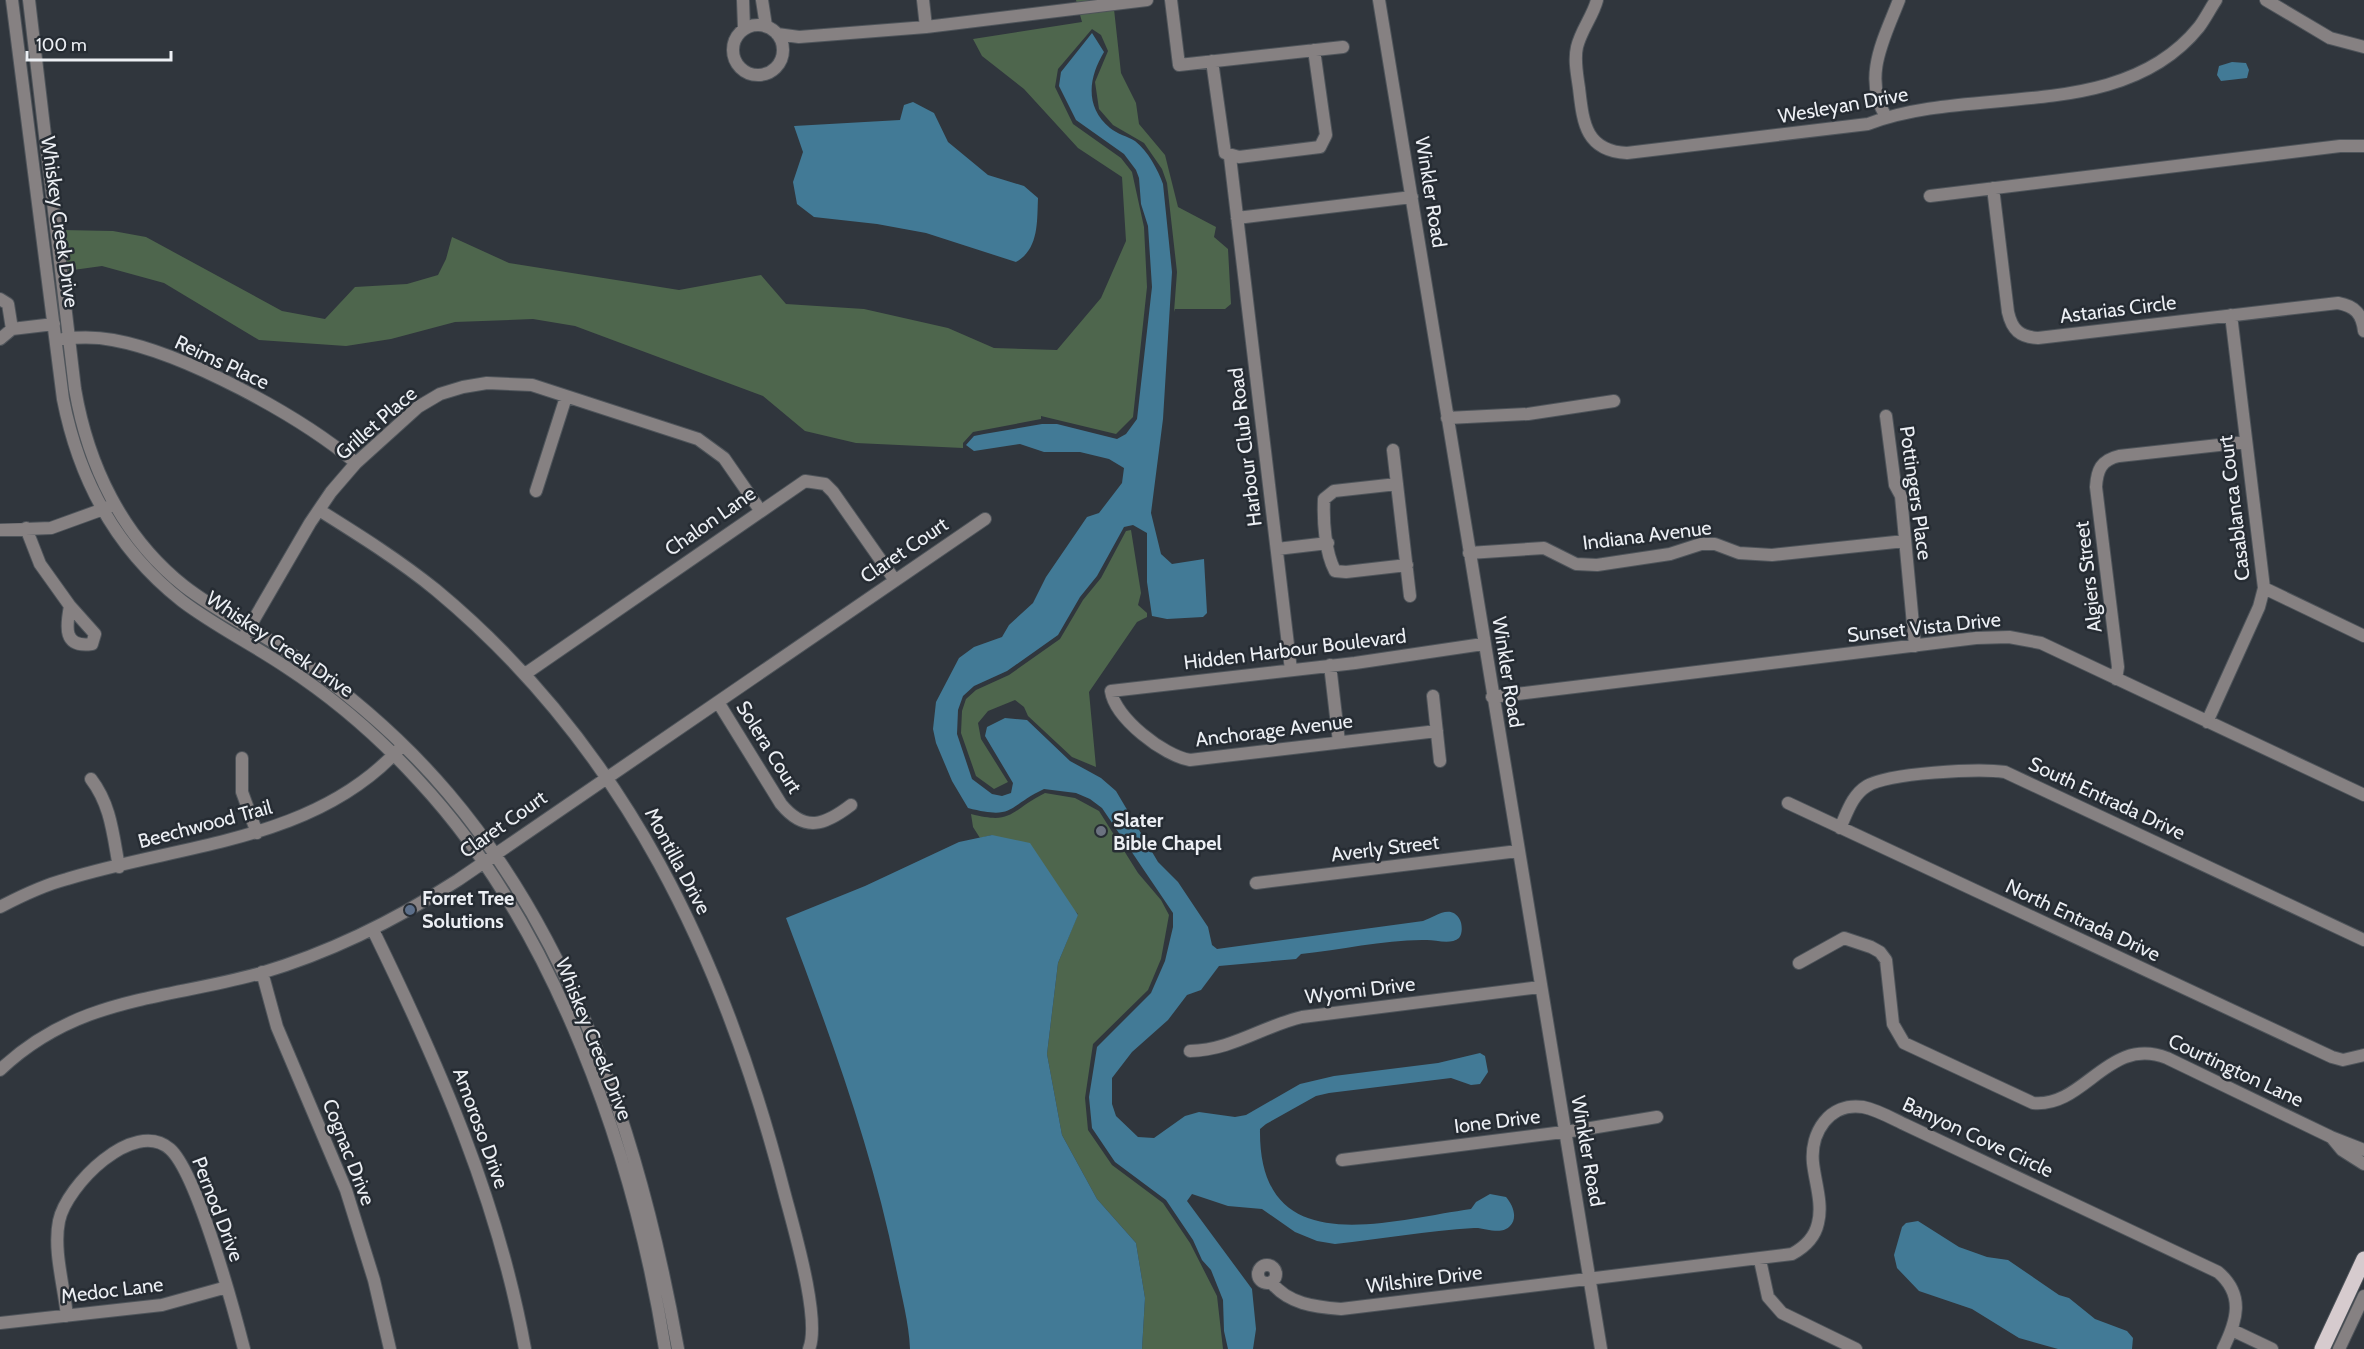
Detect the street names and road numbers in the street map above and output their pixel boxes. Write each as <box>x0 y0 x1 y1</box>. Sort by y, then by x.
street label: Wesleyan Drive <box>1776 82 1910 128</box>
street label: Whiskey Creek Drive <box>36 135 84 309</box>
street label: Winkler Road <box>1410 135 1452 249</box>
street label: Astarias Circle <box>2058 290 2178 328</box>
street label: Reims Place <box>171 330 273 394</box>
street label: Harbour Club Road <box>1223 366 1267 528</box>
street label: Grillet Place <box>331 381 421 465</box>
street label: Pottingers Place <box>1895 424 1937 562</box>
street label: Casablanca Court <box>2213 434 2255 582</box>
street label: Chalon Lane <box>660 481 760 561</box>
street label: Claret Court <box>856 512 953 588</box>
street label: Indiana Avenue <box>1581 515 1713 555</box>
street label: Algiers Street <box>2069 520 2107 634</box>
street label: Whiskey Creek Drive <box>202 586 358 702</box>
street label: Sunset Vista Drive <box>1846 607 2002 647</box>
street label: Winkler Road <box>1487 615 1529 729</box>
street label: Hidden Harbour Boulevard <box>1182 623 1408 675</box>
street label: Solera Court <box>731 696 807 798</box>
street label: Anchorage Avenue <box>1194 708 1354 752</box>
street label: South Entrada Drive <box>2025 751 2189 845</box>
street label: Claret Court <box>455 785 551 863</box>
street label: Beechwood Trail <box>135 795 275 853</box>
street label: Montilla Drive <box>640 804 716 918</box>
street label: Averly Street <box>1330 829 1441 867</box>
street label: North Entrada Drive <box>2002 874 2164 966</box>
street label: Whiskey Creek Drive <box>551 954 637 1124</box>
street label: Wyomi Drive <box>1304 971 1416 1009</box>
street label: Courtington Lane <box>2165 1028 2307 1112</box>
street label: Amoroso Drive <box>448 1064 514 1192</box>
street label: Banyon Cove Circle <box>1899 1092 2057 1182</box>
street label: Winkler Road <box>1566 1094 1610 1208</box>
street label: Cognac Drive <box>318 1095 380 1209</box>
street label: Ione Drive <box>1453 1104 1541 1138</box>
street label: Pernod Drive <box>187 1153 249 1265</box>
street label: Wilshire Drive <box>1365 1260 1483 1298</box>
street label: Medoc Lane <box>59 1272 165 1308</box>

